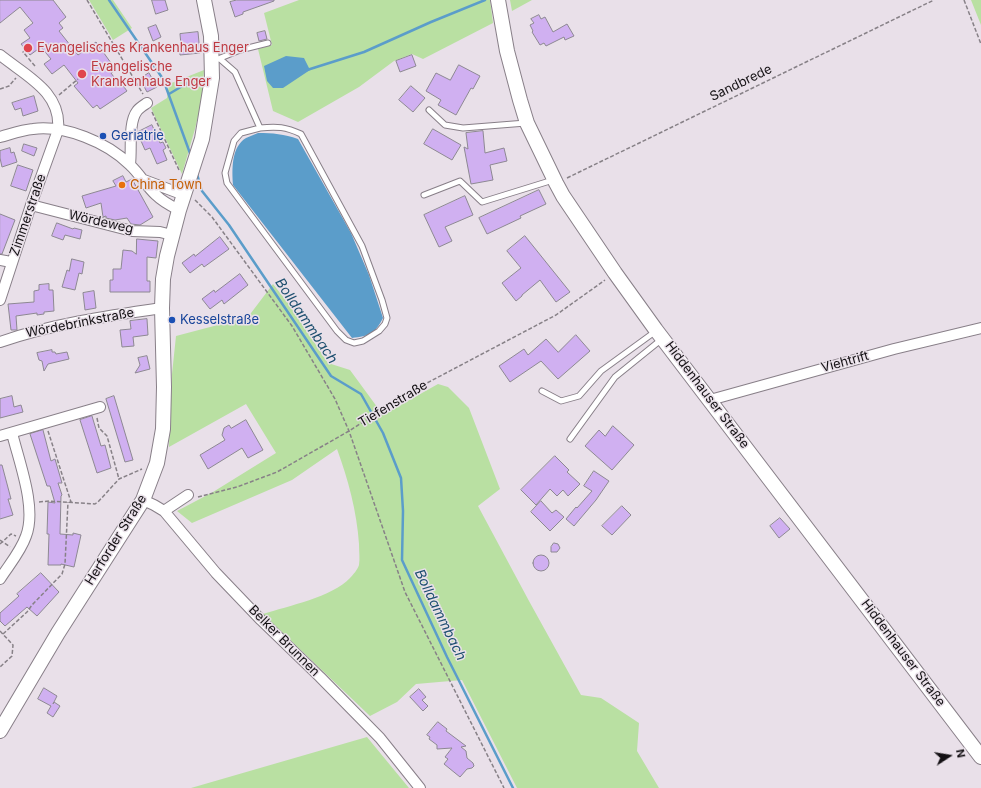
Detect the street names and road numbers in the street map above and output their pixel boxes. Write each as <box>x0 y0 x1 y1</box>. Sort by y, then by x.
street label: Sandbrede <box>707 61 775 105</box>
street label: Zimmerstraße <box>7 172 49 258</box>
street label: Wördeweg <box>67 207 135 237</box>
street label: Wördebrinkstraße <box>24 305 136 341</box>
street label: Hiddenhauser Straße <box>662 338 752 452</box>
street label: Viehtrift <box>820 348 870 376</box>
street label: Tiefenstraße <box>356 377 430 431</box>
street label: Herforder Straße <box>82 492 150 588</box>
street label: Hiddenhauser Straße <box>858 596 948 710</box>
street label: Belker Brunnen <box>245 602 323 680</box>

